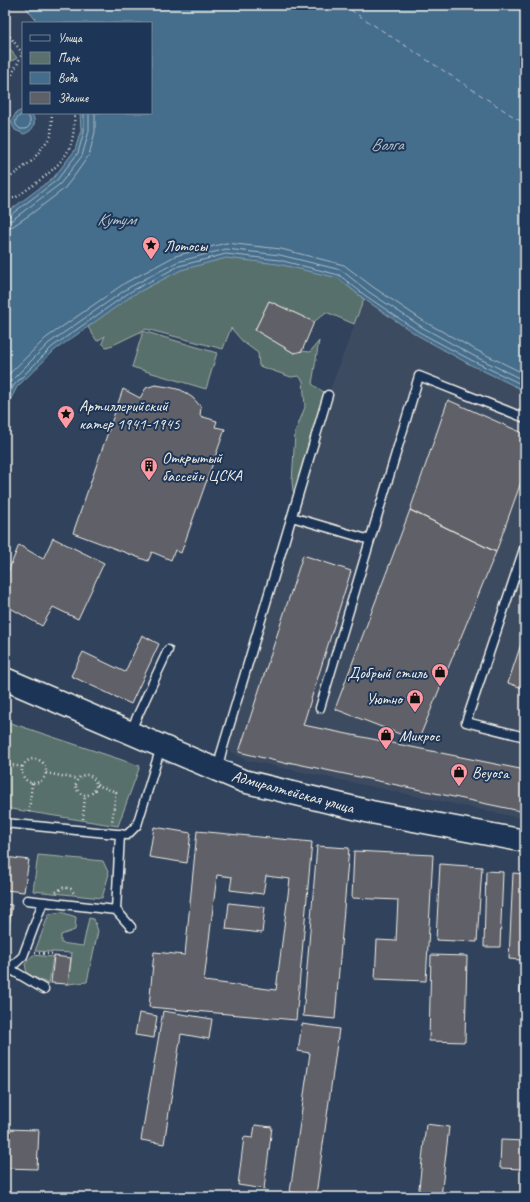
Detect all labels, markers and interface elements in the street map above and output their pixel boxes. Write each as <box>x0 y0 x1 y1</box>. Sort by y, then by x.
legend <box>22 22 152 114</box>
text: Улица <box>58 30 83 46</box>
text: Парк <box>58 50 81 66</box>
text: Вода <box>58 70 79 86</box>
text: Здание <box>58 90 89 106</box>
water label: Волга <box>371 134 405 155</box>
water label: Кутум <box>97 209 138 230</box>
place icon: Лотосы <box>141 235 161 260</box>
place label: Лотосы <box>164 236 209 256</box>
place label: Артиллерийский катер 1941-1945 <box>79 396 180 434</box>
place icon: Артиллерийский катер 1941-1945 <box>56 404 76 429</box>
place label: Открытый бассейн ЦСКА <box>162 448 243 486</box>
building icon: Открытый бассейн ЦСКА <box>139 456 159 481</box>
shop icon: Добрый стиль <box>430 662 450 687</box>
place label: Добрый стиль <box>348 663 428 683</box>
shop icon: Уютно <box>405 688 425 713</box>
place label: Уютно <box>366 689 404 709</box>
shop icon: Микрос <box>376 725 396 750</box>
place label: Микрос <box>399 726 441 746</box>
shop icon: Beyosa <box>449 762 469 787</box>
place label: Beyosa <box>472 763 510 783</box>
street label: Адмиралтейская улица <box>229 766 358 818</box>

